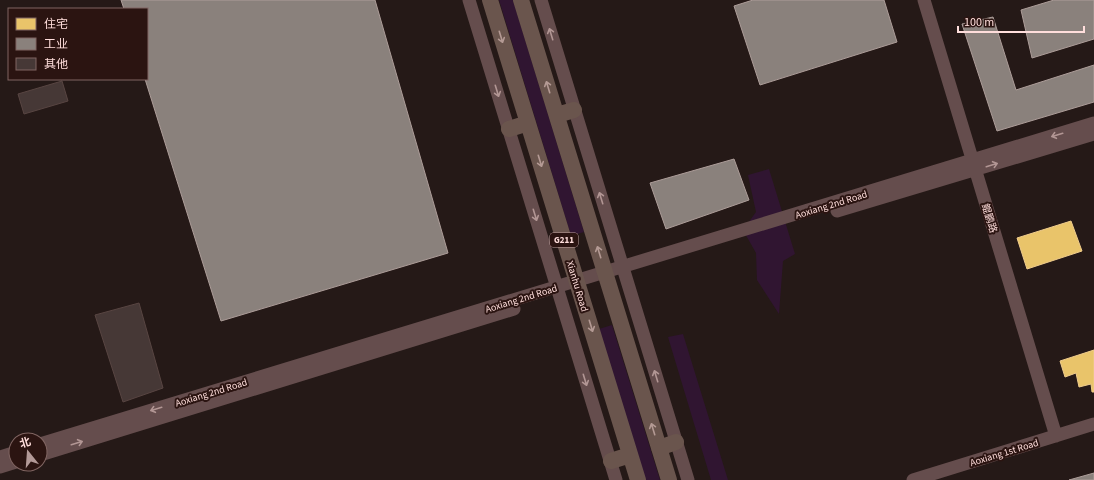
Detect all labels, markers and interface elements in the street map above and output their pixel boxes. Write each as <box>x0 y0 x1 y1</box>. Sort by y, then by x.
legend <box>8 8 148 80</box>
scale bar <box>958 8 1084 34</box>
text: 100 m <box>964 14 994 31</box>
text: 住宅 <box>44 16 68 33</box>
one-way arrow <box>547 27 554 40</box>
one-way arrow <box>498 31 505 44</box>
text: 工业 <box>44 36 68 53</box>
text: 其他 <box>44 56 68 73</box>
one-way arrow <box>544 81 551 94</box>
one-way arrow <box>494 84 501 97</box>
one-way arrow <box>1050 132 1063 139</box>
one-way arrow <box>537 155 544 168</box>
one-way arrow <box>985 161 998 168</box>
street label: Aoxiang 2nd Road <box>794 187 869 223</box>
one-way arrow <box>597 192 605 204</box>
street label: 鲲鹏路 <box>978 202 1000 235</box>
one-way arrow <box>532 208 539 221</box>
road number: G211 <box>550 233 578 247</box>
one-way arrow <box>595 245 602 258</box>
street label: Xianhu Road <box>563 259 591 313</box>
street label: Aoxiang 2nd Road <box>484 281 559 317</box>
one-way arrow <box>588 319 595 332</box>
one-way arrow <box>652 369 659 382</box>
one-way arrow <box>582 373 590 385</box>
street label: Aoxiang 2nd Road <box>174 375 249 411</box>
one-way arrow <box>149 406 162 413</box>
one-way arrow <box>649 423 656 436</box>
north arrow <box>8 432 48 472</box>
text: 北 <box>18 434 33 452</box>
street label: Aoxiang 1st Road <box>968 436 1040 470</box>
one-way arrow <box>71 439 84 446</box>

